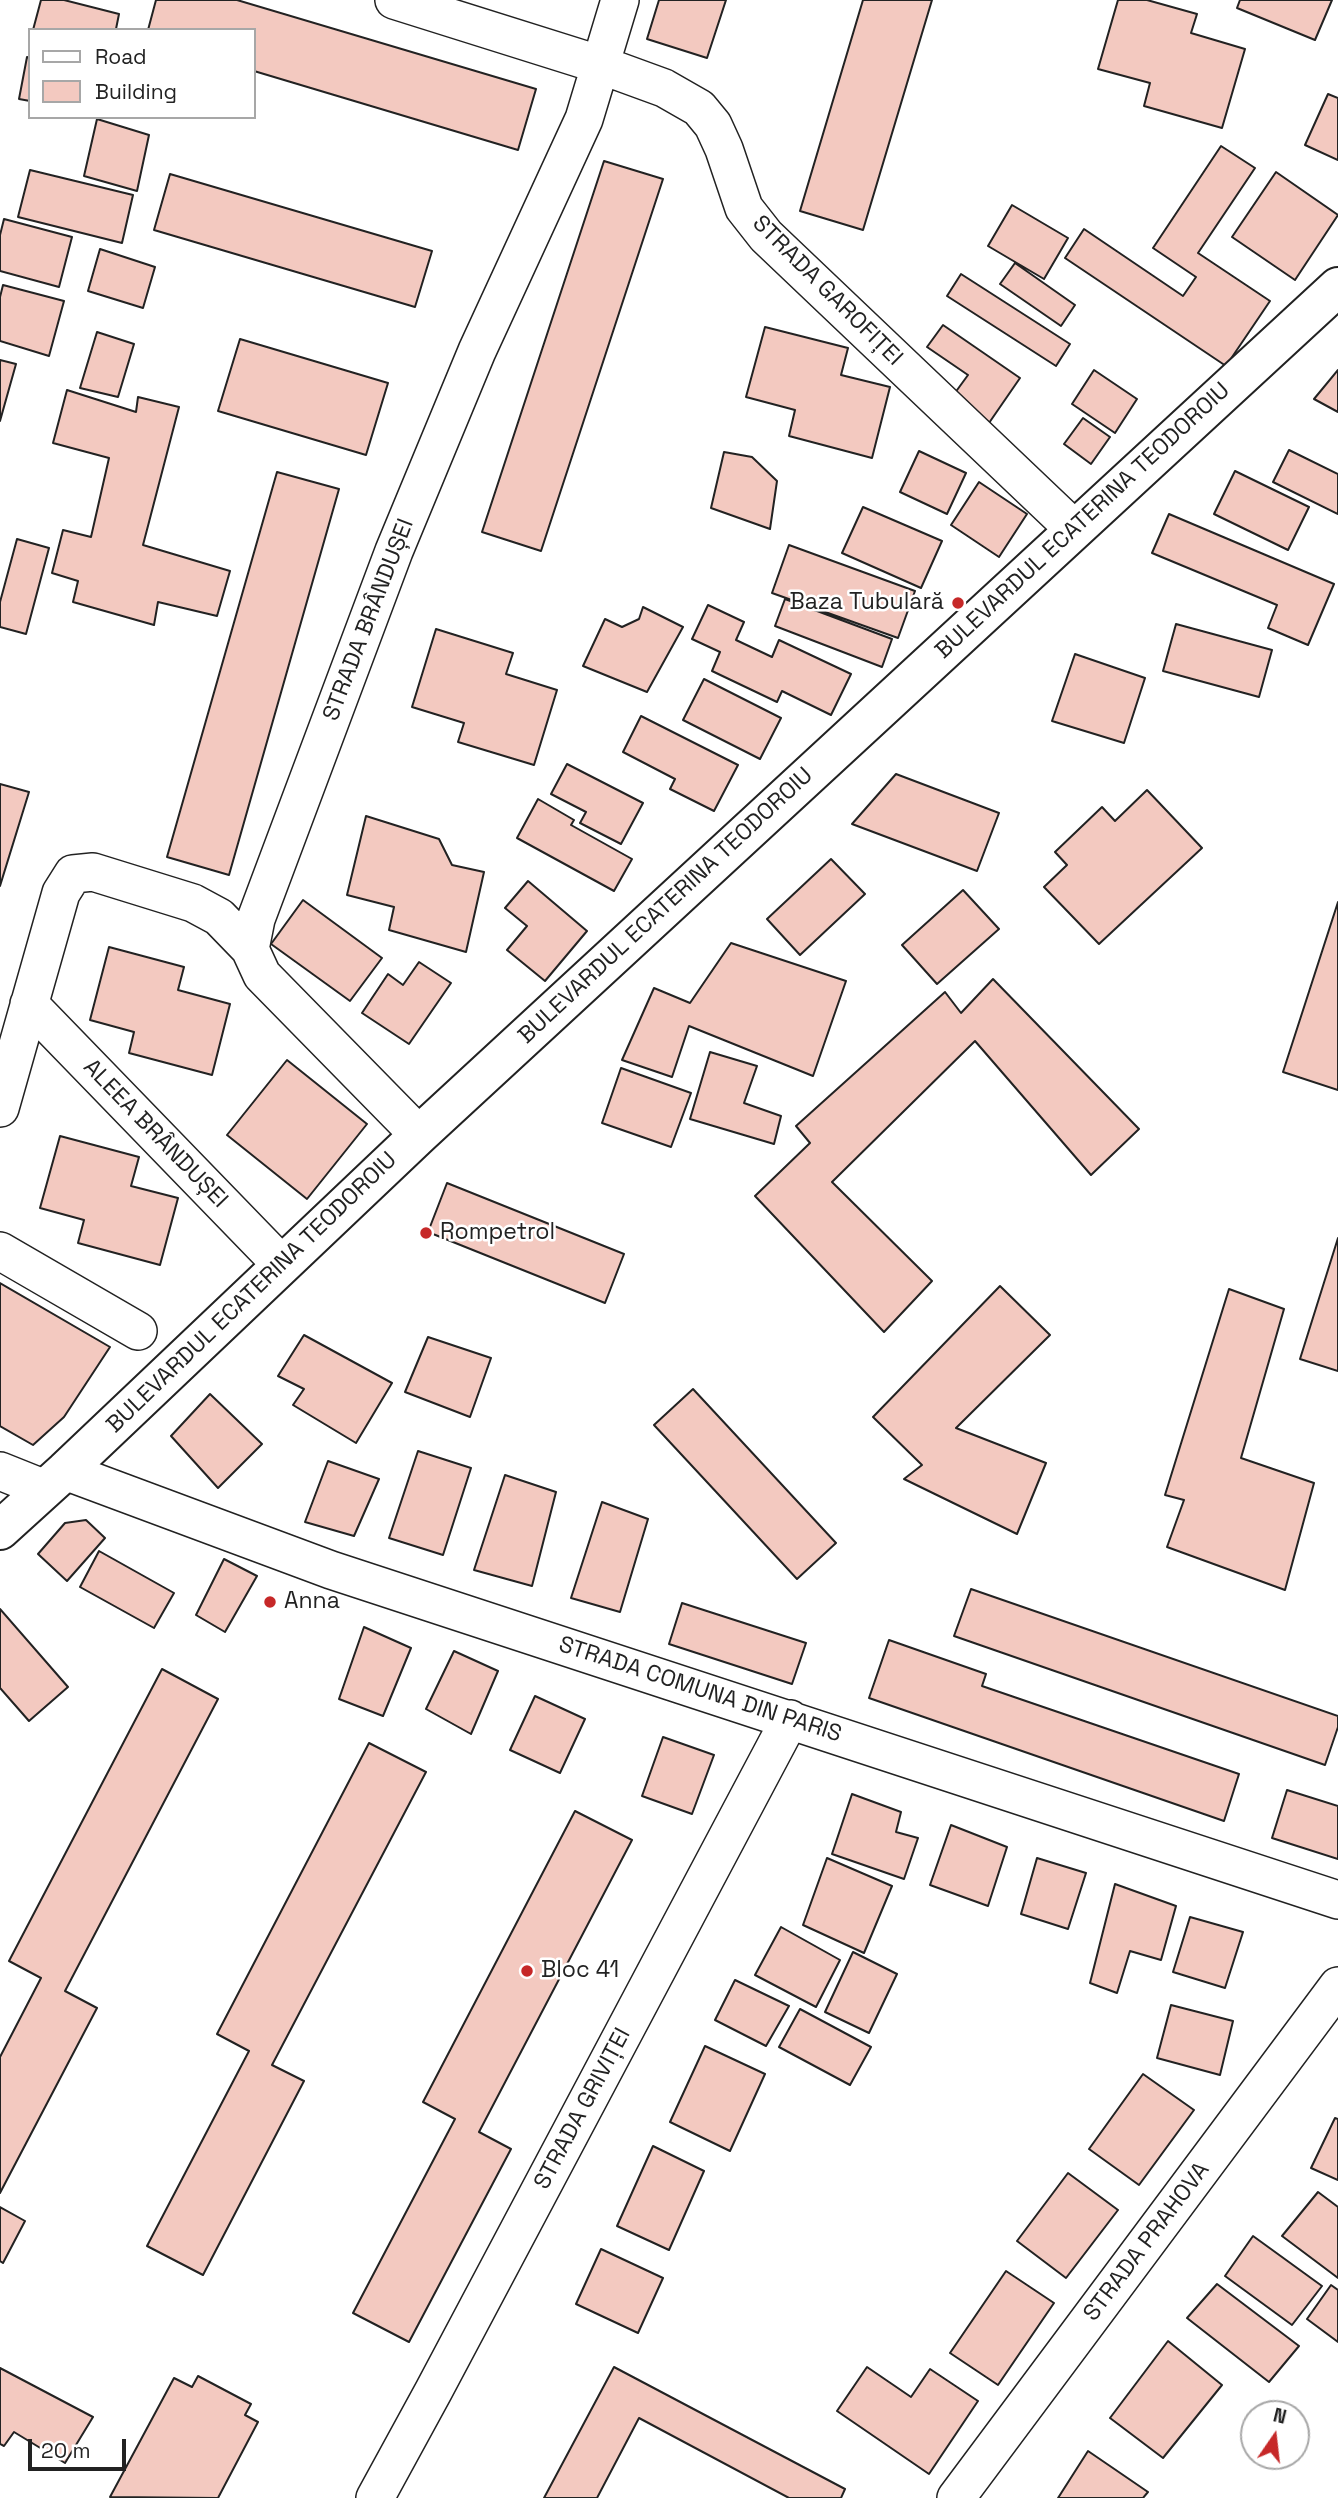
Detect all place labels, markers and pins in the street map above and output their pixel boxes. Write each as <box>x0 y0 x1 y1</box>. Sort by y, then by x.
place label: Baza Tubulară <box>789 589 944 617</box>
marker: Baza Tubulară <box>950 595 966 611</box>
place label: Rompetrol <box>440 1219 555 1247</box>
marker: Rompetrol <box>418 1225 434 1241</box>
place label: Anna <box>284 1588 340 1616</box>
marker: Anna <box>262 1594 278 1610</box>
place label: Bloc 41 <box>541 1957 619 1985</box>
marker: Bloc 41 <box>519 1963 535 1979</box>

